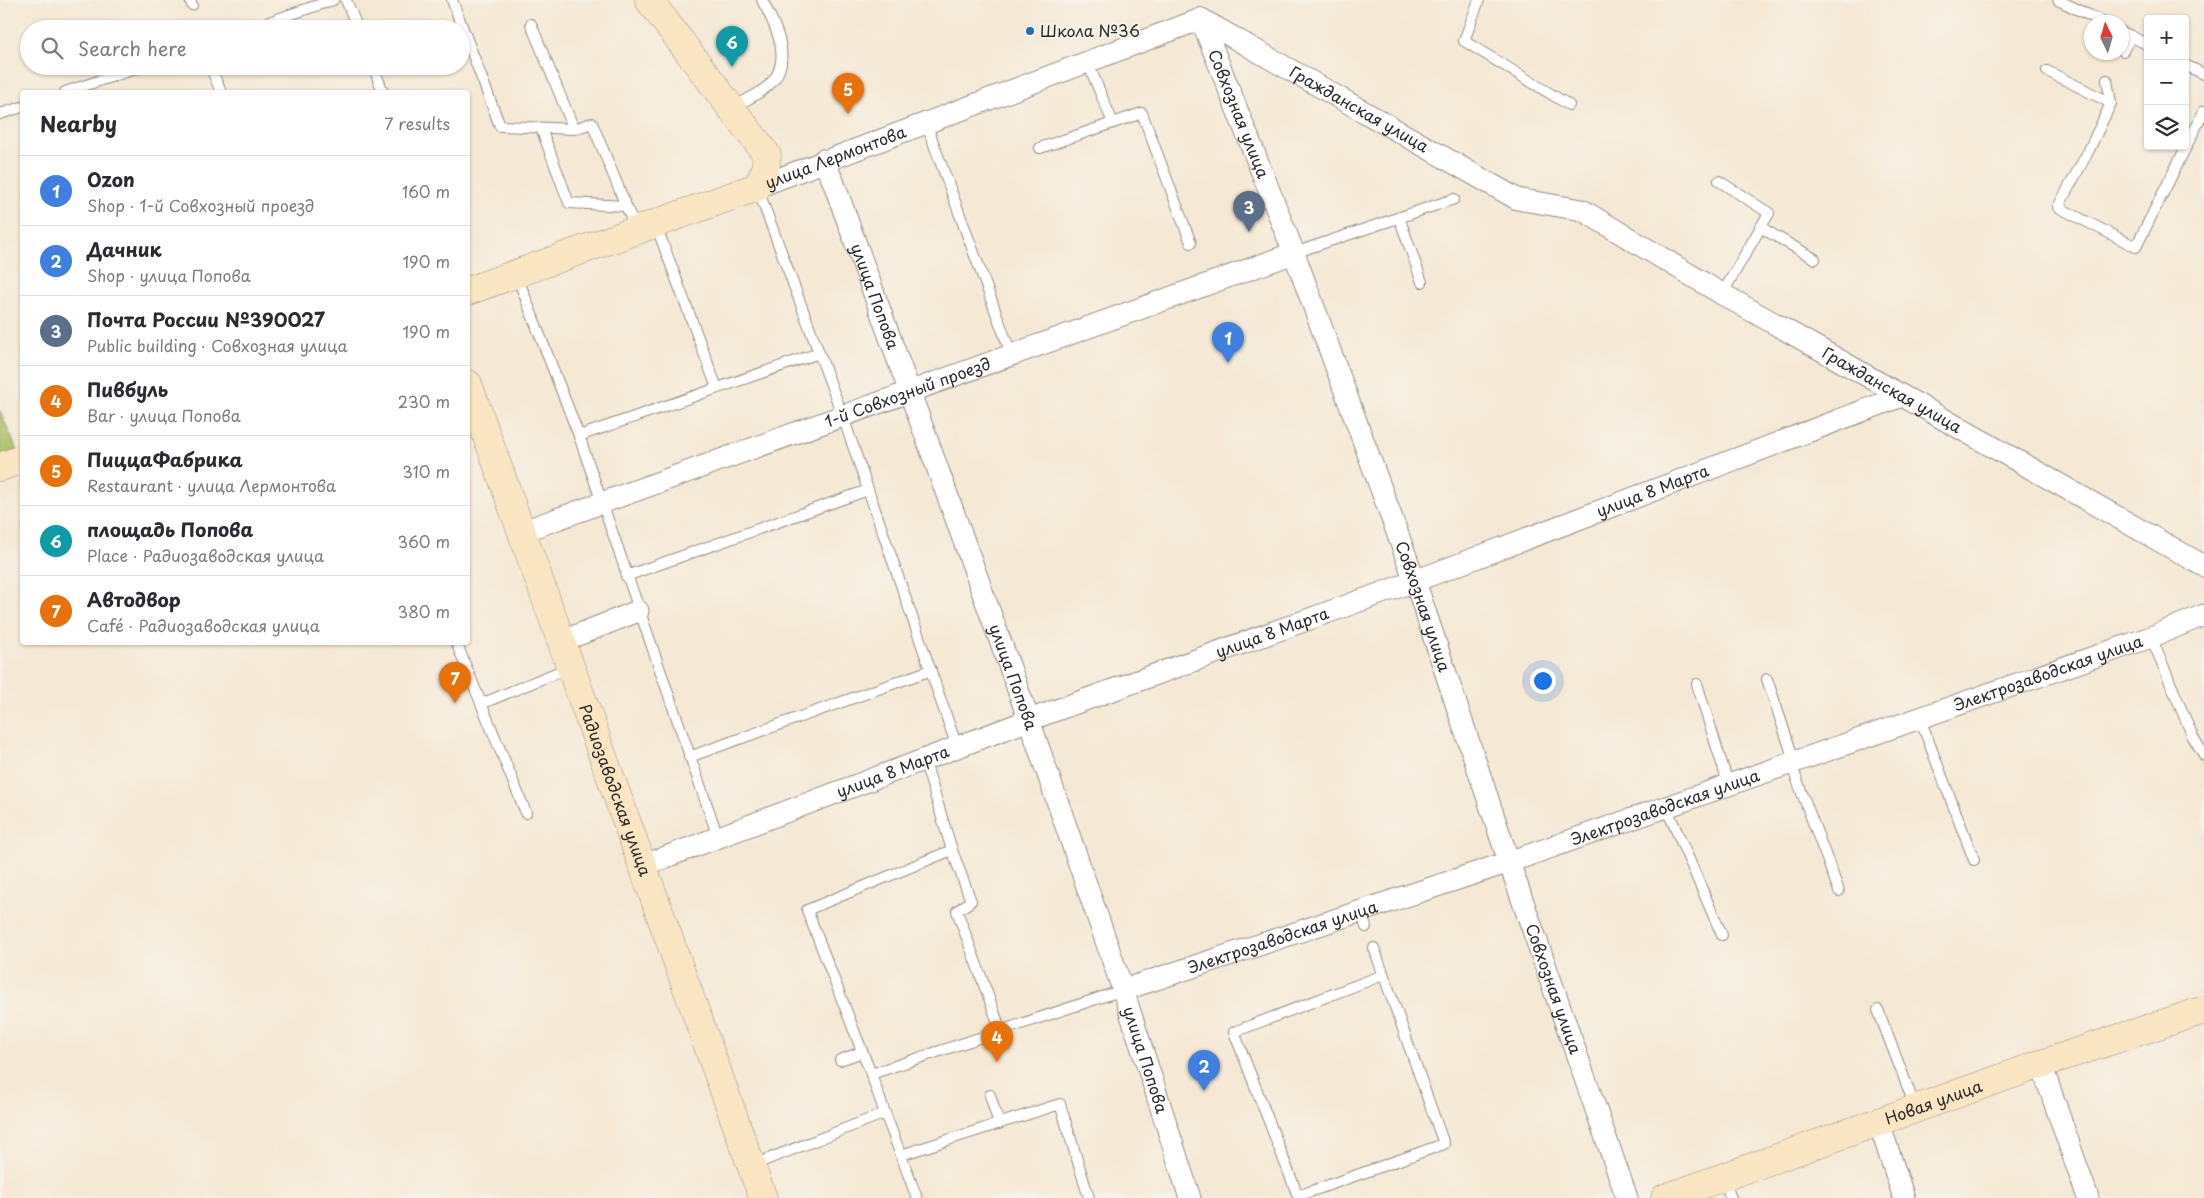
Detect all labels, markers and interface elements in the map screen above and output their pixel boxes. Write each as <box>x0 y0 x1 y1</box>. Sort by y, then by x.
north arrow <box>2084 15 2129 60</box>
map controls <box>2144 15 2189 150</box>
button: + <box>2144 15 2189 60</box>
place label: Школа №36 <box>1040 18 1140 42</box>
search box <box>20 20 470 75</box>
marker: Школа №36 <box>1024 25 1036 37</box>
pin: 6 <box>716 26 748 67</box>
icon: search <box>38 34 66 62</box>
text: Search here <box>78 34 187 62</box>
street label: Совхозная улица <box>1203 45 1276 181</box>
street label: Гражданская улица <box>1286 59 1434 157</box>
button: − <box>2144 60 2189 105</box>
pin: 5 <box>832 73 864 114</box>
button: layers <box>2144 105 2189 150</box>
text: Nearby <box>40 107 117 139</box>
text: 7 results <box>385 111 450 135</box>
street label: улица Лермонтова <box>761 119 909 194</box>
text: Ozon <box>87 165 135 193</box>
text: 1 <box>52 179 60 203</box>
text: 160 m <box>402 179 450 203</box>
pin: 3 <box>1233 191 1265 232</box>
text: Shop · 1-й Совхозный проезд <box>87 193 314 217</box>
text: Дачник <box>87 235 162 263</box>
street label: улица Попова <box>846 240 906 352</box>
text: 2 <box>50 249 62 273</box>
text: 190 m <box>402 249 450 273</box>
text: Shop · улица Попова <box>87 263 251 287</box>
text: Почта России №390027 <box>87 305 325 333</box>
text: 3 <box>51 319 61 343</box>
text: 190 m <box>402 319 450 343</box>
pin: 1 <box>1212 322 1244 363</box>
text: Public building · Совхозная улица <box>87 333 348 357</box>
street label: Гражданская улица <box>1818 340 1967 438</box>
street label: 1-й Совхозный проезд <box>821 351 994 433</box>
text: Пивбуль <box>87 375 168 403</box>
text: 4 <box>51 389 61 413</box>
text: 230 m <box>398 389 450 413</box>
text: Bar · улица Попова <box>87 403 241 427</box>
text: ПиццаФабрика <box>87 445 243 473</box>
street label: улица 8 Марта <box>1592 457 1712 522</box>
text: 5 <box>51 459 61 483</box>
text: 310 m <box>402 459 450 483</box>
text: Restaurant · улица Лермонтова <box>87 473 336 497</box>
text: площадь Попова <box>87 515 253 543</box>
text: 6 <box>50 529 62 553</box>
text: 360 m <box>398 529 450 553</box>
street label: Совхозная улица <box>1390 537 1457 675</box>
text: Place · Радиозаводская улица <box>87 543 324 567</box>
text: Автодвор <box>87 585 181 613</box>
text: 7 <box>51 599 61 623</box>
text: 380 m <box>398 599 450 623</box>
street label: улица 8 Марта <box>1212 600 1332 663</box>
text: Café · Радиозаводская улица <box>87 613 320 637</box>
street label: улица Попова <box>984 620 1045 733</box>
street label: Электрозаводская улица <box>1950 628 2146 716</box>
pin: 7 <box>439 662 471 703</box>
your location <box>1530 668 1556 694</box>
street label: Радиозаводская улица <box>574 700 658 879</box>
street label: улица 8 Марта <box>833 738 952 803</box>
street label: Электрозаводская улица <box>1567 762 1763 851</box>
street label: Электрозаводская улица <box>1184 893 1380 979</box>
street label: Совхозная улица <box>1520 920 1588 1057</box>
street label: улица Попова <box>1118 1003 1175 1116</box>
pin: 4 <box>981 1021 1013 1062</box>
pin: 2 <box>1188 1050 1220 1091</box>
street label: Новая улица <box>1881 1073 1985 1130</box>

